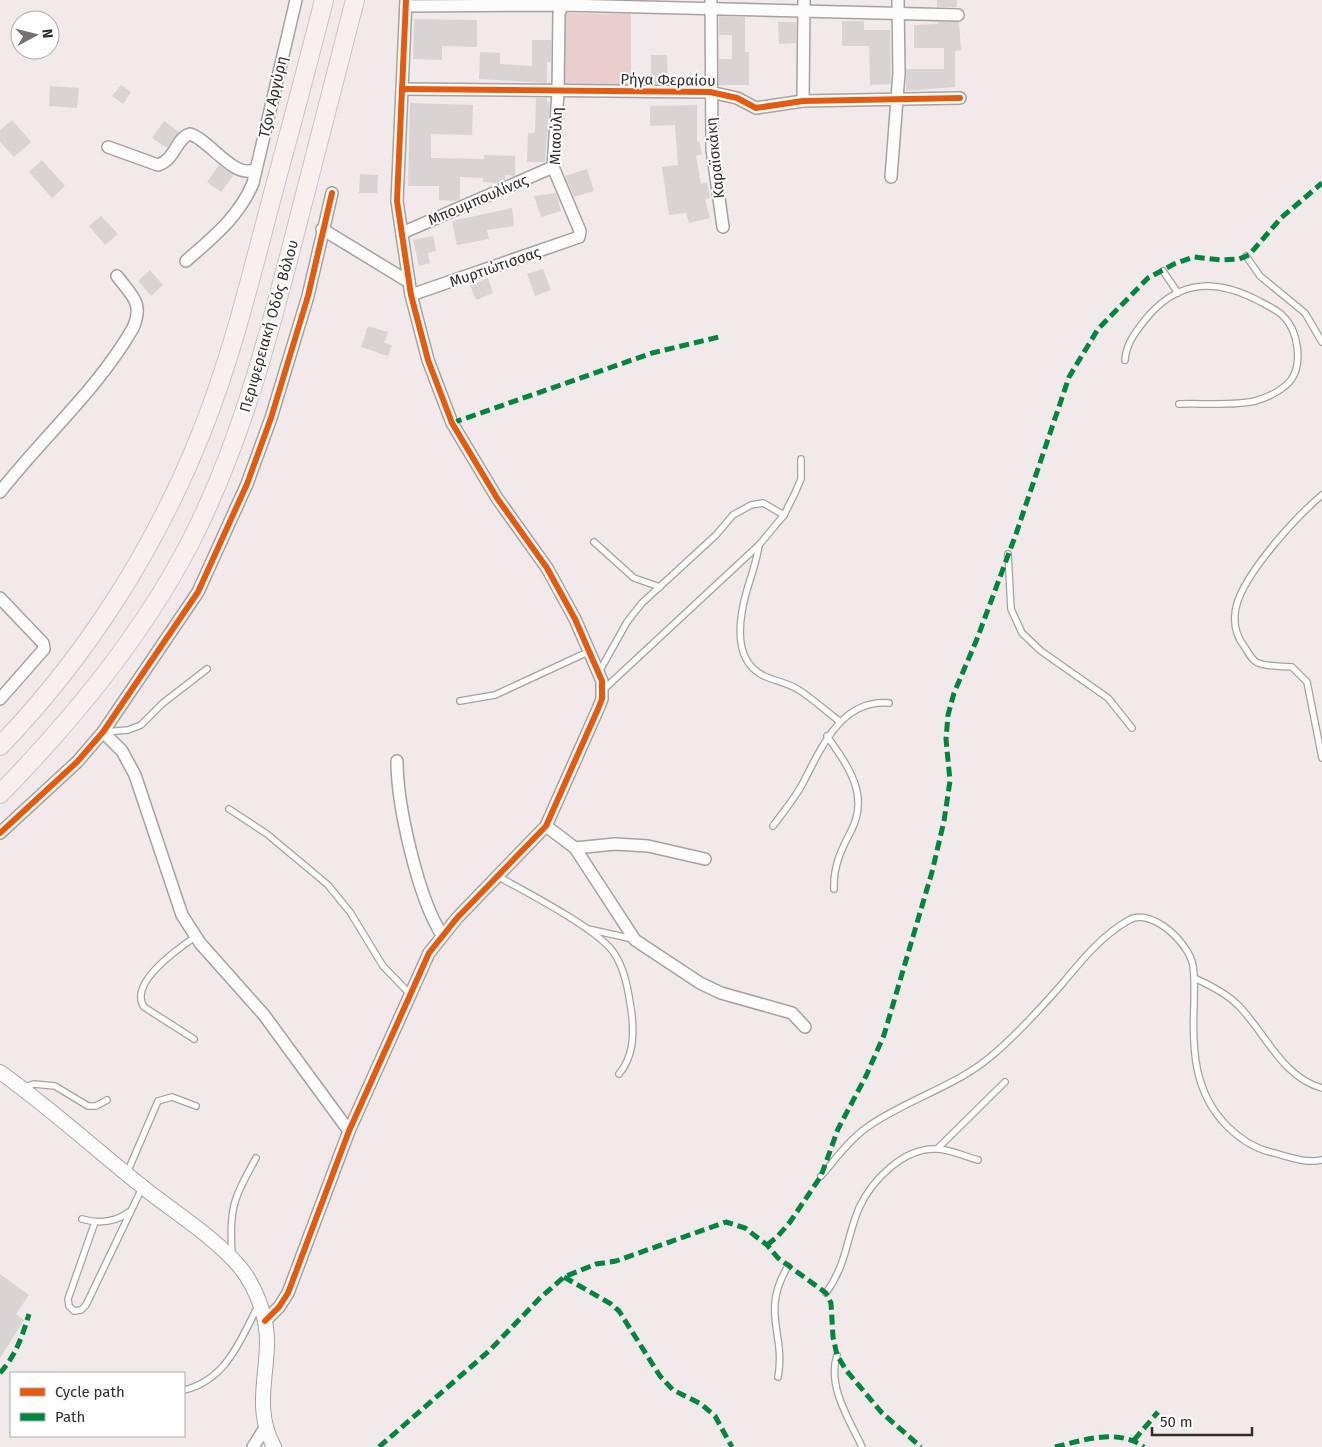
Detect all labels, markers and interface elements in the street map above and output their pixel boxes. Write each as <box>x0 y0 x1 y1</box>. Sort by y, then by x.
north arrow <box>10 10 60 60</box>
text: N <box>38 28 56 39</box>
street label: Τζον Αργύρη <box>255 54 291 140</box>
street label: Ρήγα Φεραίου <box>620 70 716 90</box>
street label: Μιαούλη <box>546 107 566 165</box>
street label: Καραϊσκάκη <box>702 116 728 200</box>
street label: Μπουμπουλίνας <box>425 171 531 229</box>
street label: Περιφερειακή Οδός Βόλου <box>236 238 302 414</box>
street label: Μυρτιώτισσας <box>447 243 543 291</box>
legend <box>10 1372 185 1437</box>
text: Cycle path <box>55 1383 125 1401</box>
scale bar <box>1152 1404 1252 1436</box>
text: Path <box>55 1408 85 1426</box>
text: 50 m <box>1160 1413 1193 1431</box>

